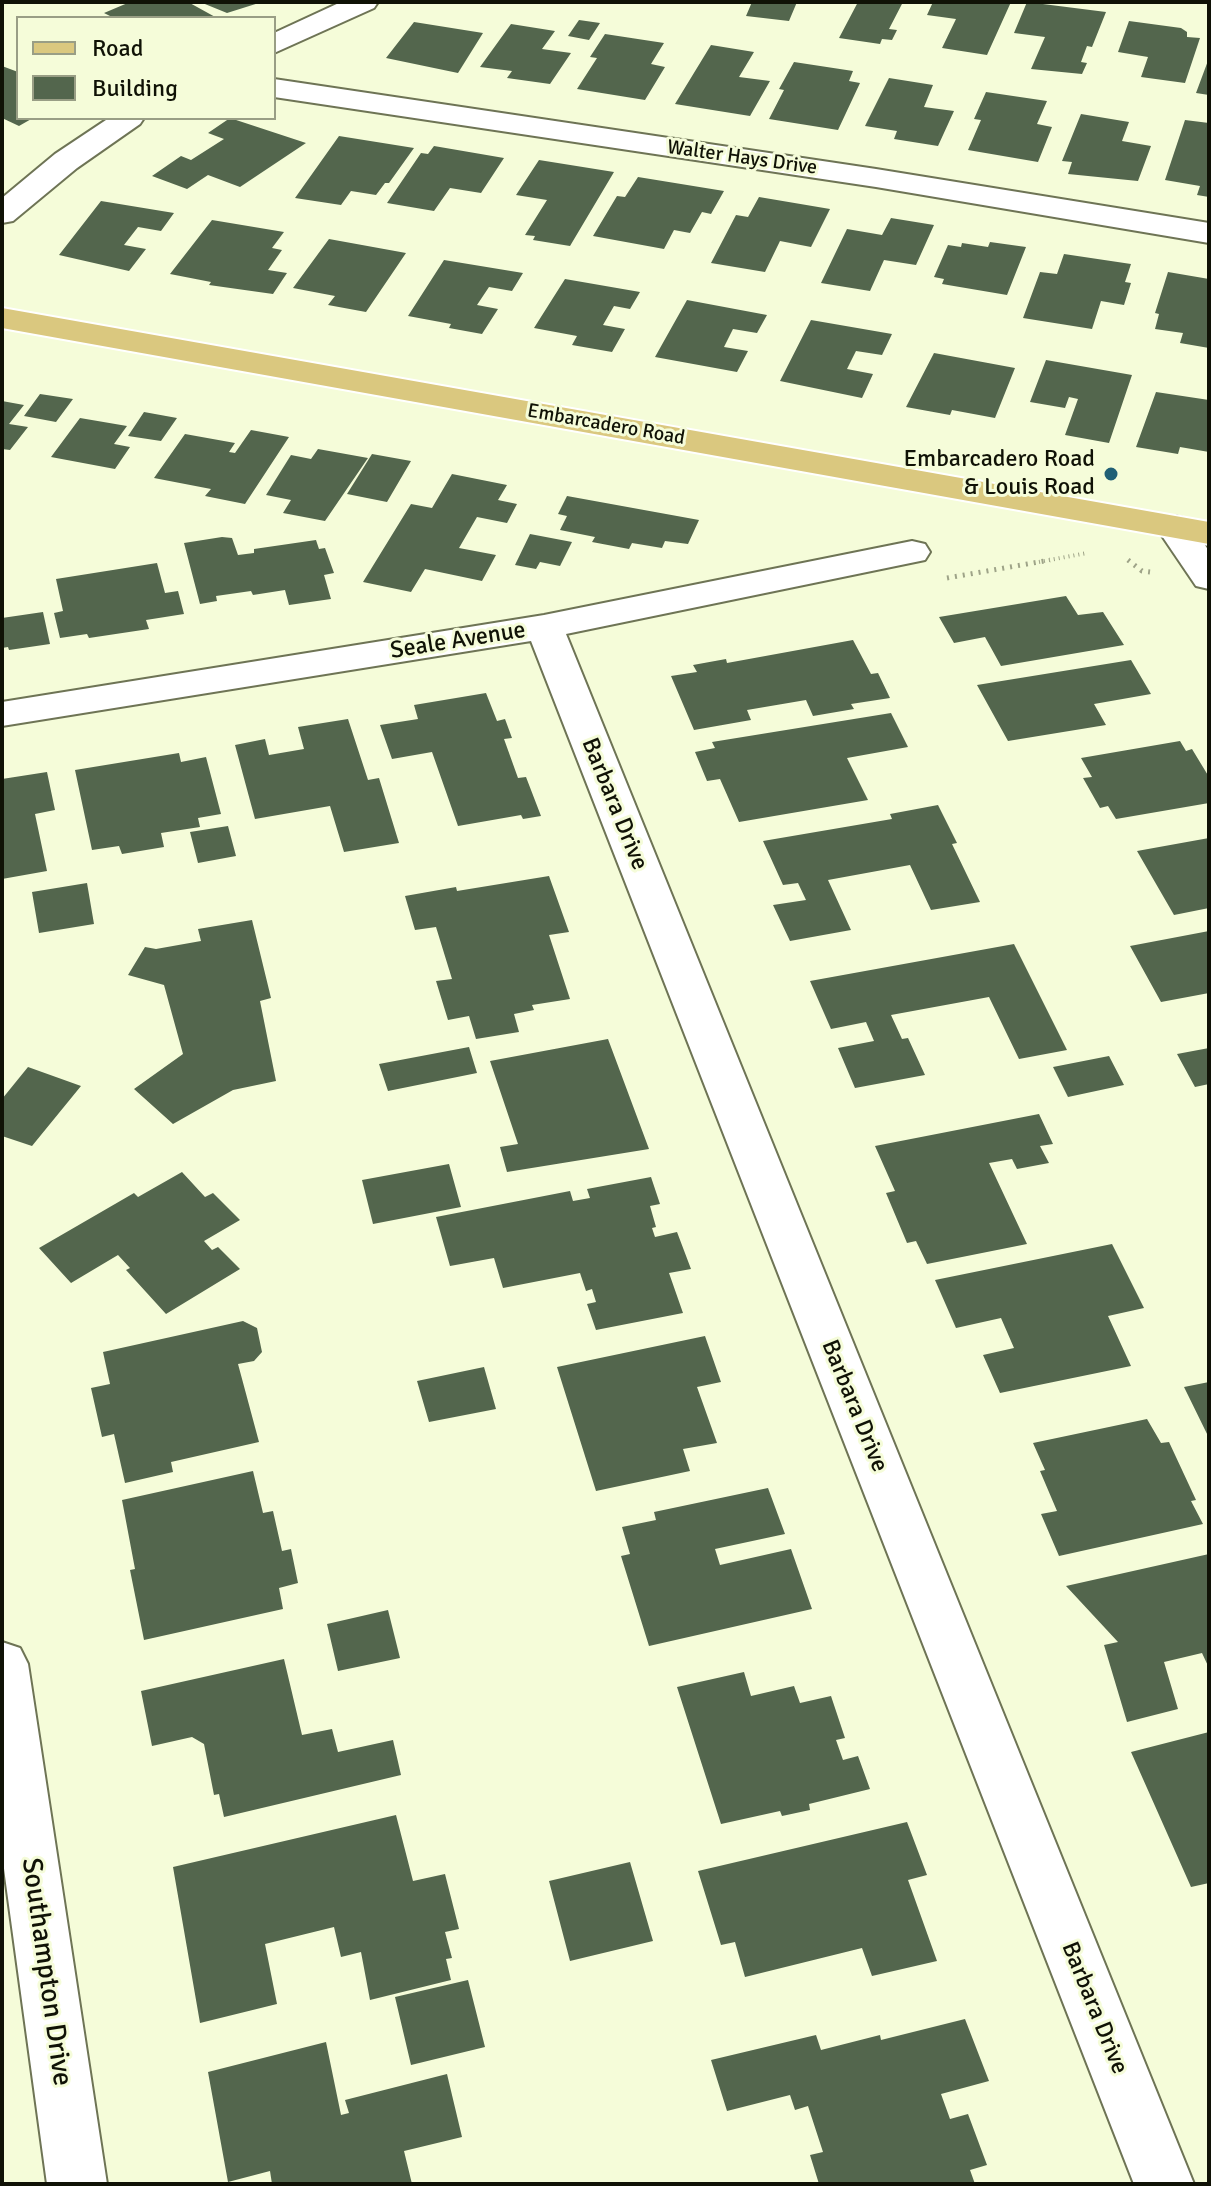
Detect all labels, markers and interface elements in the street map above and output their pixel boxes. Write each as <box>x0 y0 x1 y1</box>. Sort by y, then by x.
legend <box>16 16 276 120</box>
text: Road <box>92 33 143 63</box>
text: Building <box>92 73 178 103</box>
street label: Walter Hays Drive <box>665 136 819 180</box>
street label: Embarcadero Road <box>525 399 687 451</box>
place label: Embarcadero Road & Louis Road <box>903 446 1095 502</box>
marker: Embarcadero Road & Louis Road <box>1102 465 1120 483</box>
street label: Seale Avenue <box>388 616 528 666</box>
street label: Barbara Drive <box>574 734 654 874</box>
street label: Barbara Drive <box>814 1336 894 1476</box>
street label: Southampton Drive <box>13 1856 79 2088</box>
street label: Barbara Drive <box>1054 1938 1134 2078</box>

